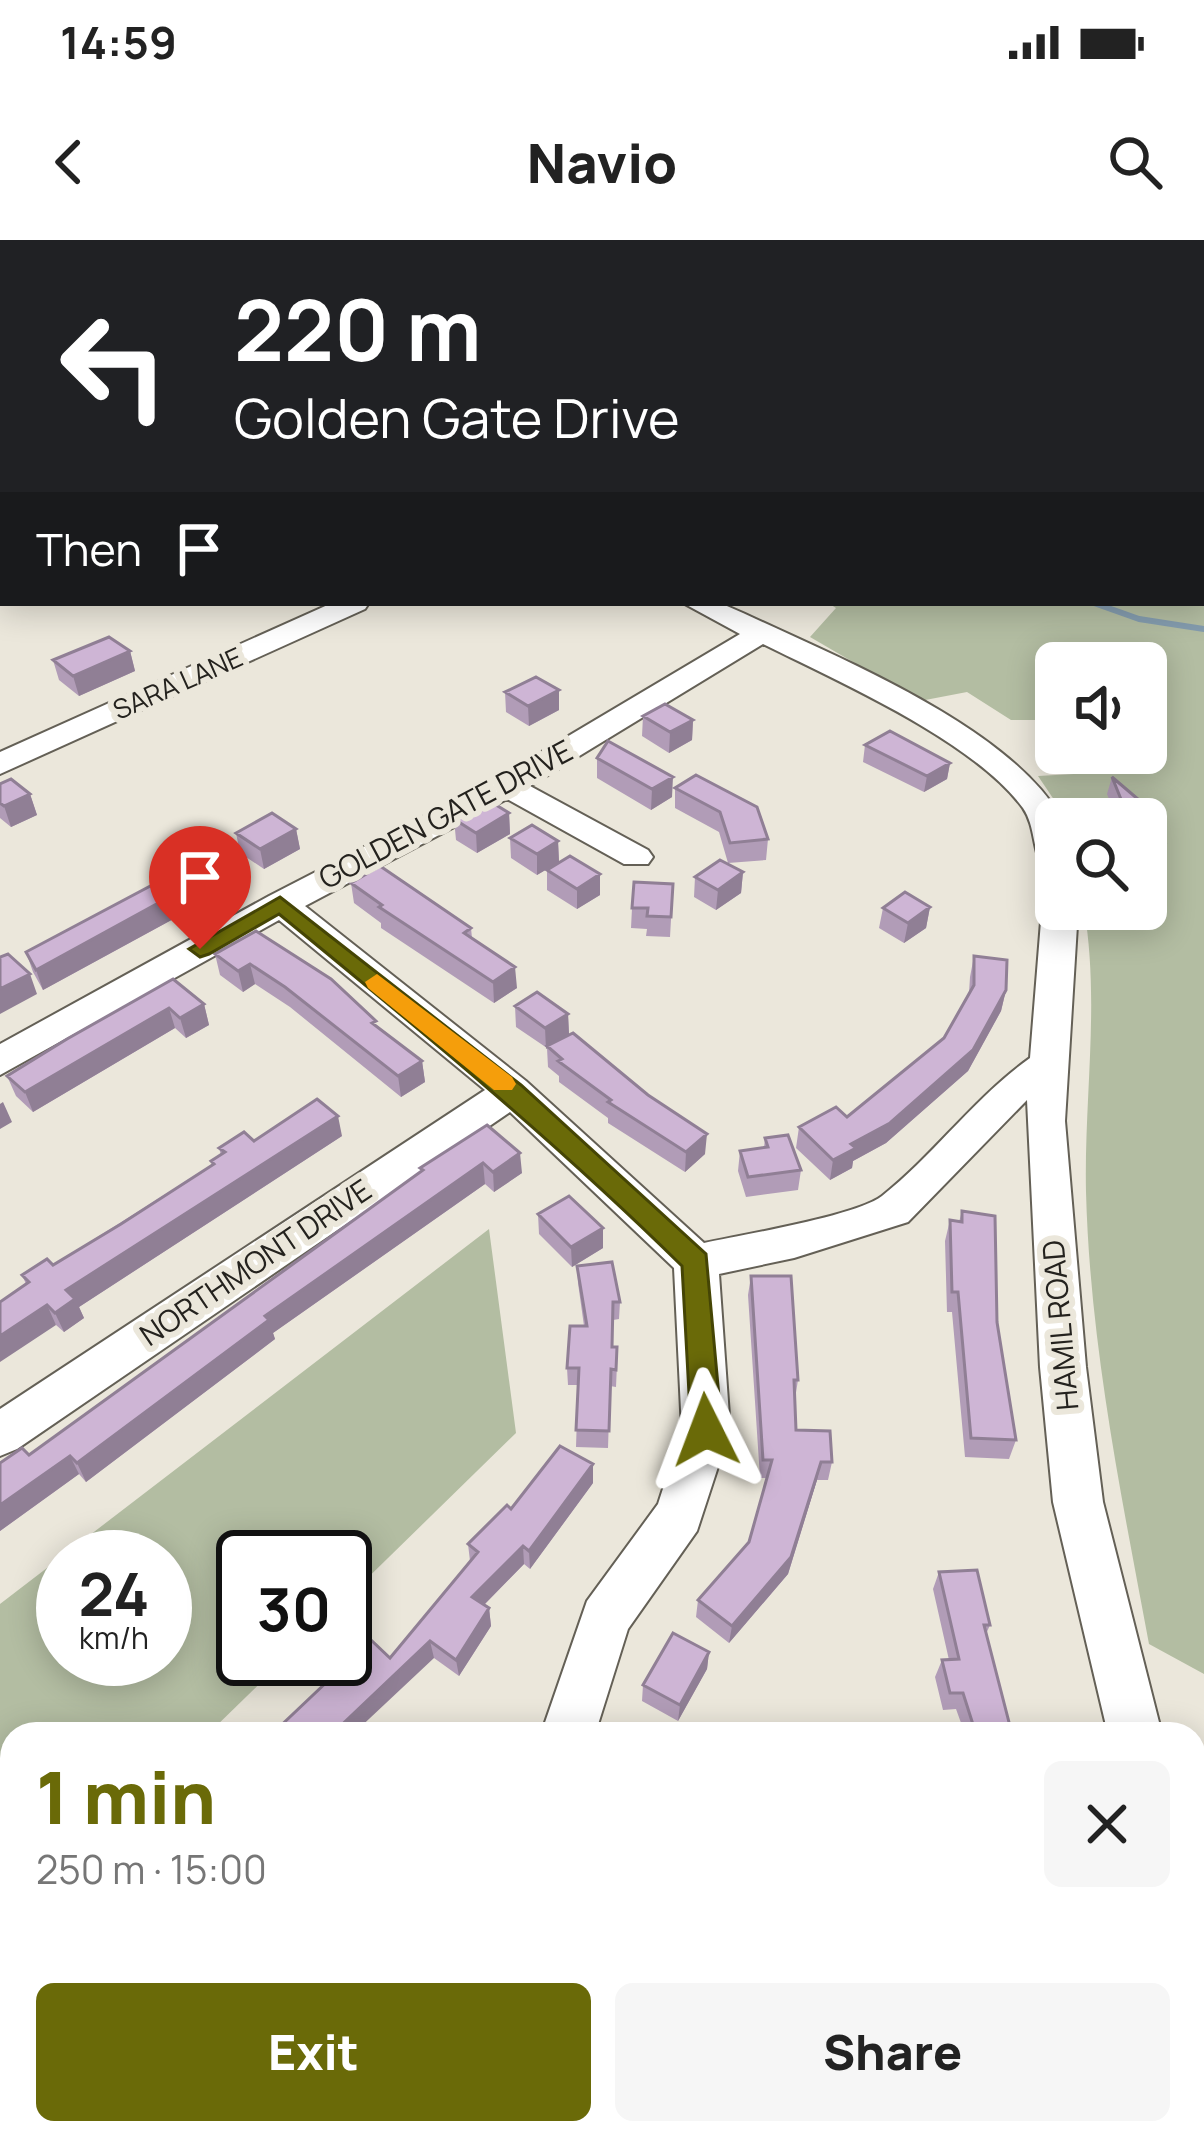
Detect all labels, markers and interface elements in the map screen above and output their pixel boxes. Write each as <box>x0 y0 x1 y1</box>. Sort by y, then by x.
text: 14:59 <box>60 11 177 73</box>
text: Navio <box>527 125 677 199</box>
icon: back <box>36 129 102 195</box>
icon: search <box>1102 129 1168 195</box>
text: 220 m <box>234 271 482 386</box>
icon: left <box>36 288 192 444</box>
text: Golden Gate Drive <box>234 380 679 454</box>
icon: arrive <box>166 516 232 582</box>
text: Then <box>36 518 142 580</box>
street label: SARA LANE <box>107 638 248 728</box>
map controls <box>1035 642 1167 930</box>
button: sound <box>1035 642 1167 774</box>
street label: GOLDEN GATE DRIVE <box>311 729 579 898</box>
button: search <box>1035 798 1167 930</box>
pin <box>149 826 251 949</box>
icon: arrive <box>167 844 233 910</box>
street label: NORTHMONT DRIVE <box>131 1169 379 1355</box>
street label: HAMIL ROAD <box>1032 1238 1087 1412</box>
position arrow <box>643 1367 769 1493</box>
speed limit sign: 30 <box>216 1530 372 1686</box>
text: 24 <box>78 1552 150 1634</box>
text: km/h <box>79 1617 149 1658</box>
text: 1 min <box>36 1747 216 1846</box>
button: close <box>1044 1761 1170 1887</box>
text: 250 m · 15:00 <box>36 1842 267 1896</box>
button: Exit <box>36 1983 591 2121</box>
button: Share <box>615 1983 1170 2121</box>

